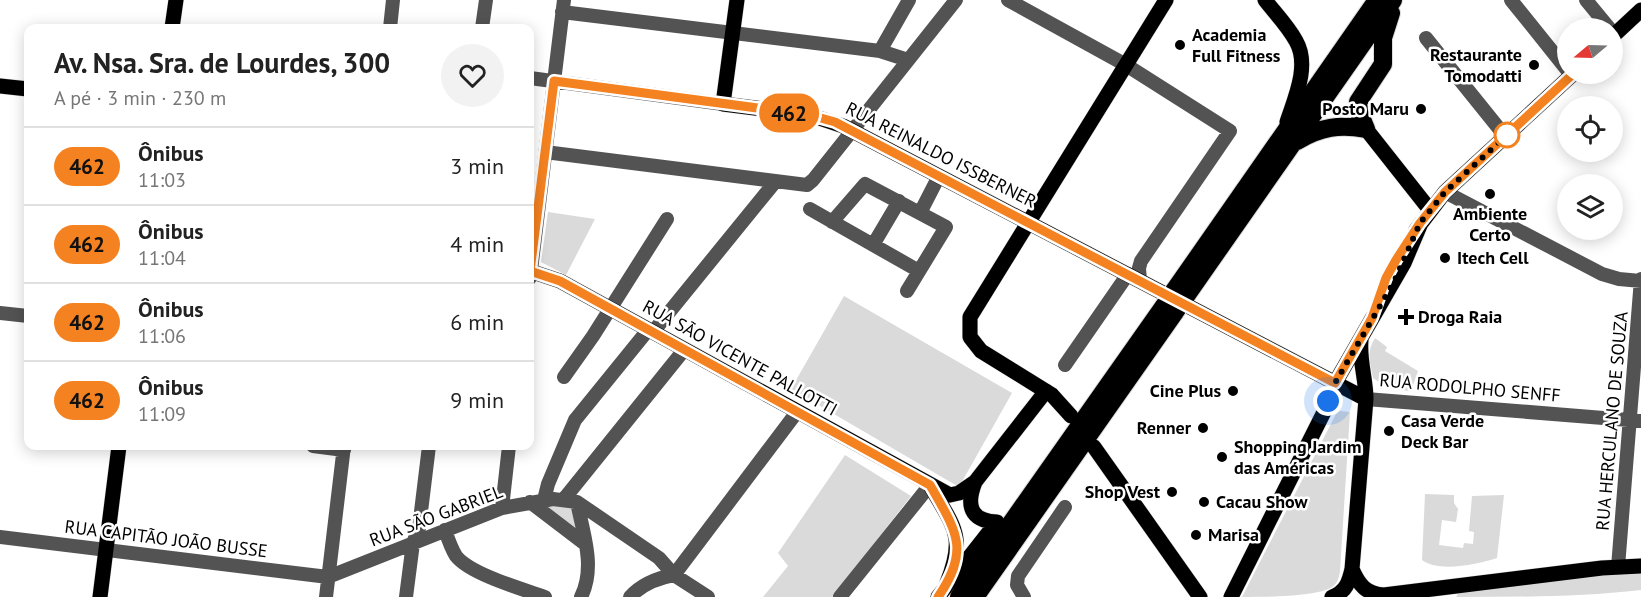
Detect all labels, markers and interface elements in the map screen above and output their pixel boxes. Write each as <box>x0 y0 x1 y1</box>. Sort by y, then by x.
north arrow <box>1557 18 1623 84</box>
map controls <box>1557 18 1623 240</box>
place label: Academia Full Fitness <box>1192 23 1281 67</box>
marker: Academia Full Fitness <box>1173 38 1187 52</box>
place label: Restaurante Tomodatti <box>1430 43 1522 87</box>
text: Av. Nsa. Sra. de Lourdes, 300 <box>54 44 390 81</box>
button: heart <box>441 44 504 107</box>
marker: Restaurante Tomodatti <box>1527 58 1541 72</box>
text: A pé · 3 min · 230 m <box>54 85 226 111</box>
line badge: 462 <box>754 94 824 132</box>
street label: RUA REINALDO ISSBERNER <box>842 96 1041 213</box>
button: locate <box>1557 96 1623 162</box>
place label: Posto Maru <box>1322 97 1409 120</box>
text: 462 <box>771 100 807 127</box>
marker: Posto Maru <box>1414 102 1428 116</box>
unlabelled marker <box>1494 122 1520 148</box>
text: Ônibus <box>138 139 204 167</box>
text: 3 min <box>450 152 504 180</box>
text: 462 <box>69 153 105 180</box>
text: 11:03 <box>138 167 186 193</box>
button: layers <box>1557 174 1623 240</box>
marker: Ambiente Certo <box>1483 187 1497 201</box>
place label: Ambiente Certo <box>1453 202 1527 246</box>
text: Ônibus <box>138 217 204 245</box>
text: 4 min <box>450 230 504 258</box>
text: 462 <box>69 231 105 258</box>
text: 11:04 <box>138 245 186 271</box>
place label: Itech Cell <box>1457 246 1529 269</box>
marker: Itech Cell <box>1438 251 1452 265</box>
street label: RUA SÃO VICENTE PALLOTTI <box>639 294 842 421</box>
text: Ônibus <box>138 295 204 323</box>
place label: Droga Raia <box>1418 305 1502 328</box>
text: 6 min <box>450 308 504 336</box>
text: 462 <box>69 309 105 336</box>
marker: Droga Raia <box>1399 310 1413 324</box>
street label: RUA HERCULANO DE SOUZA <box>1590 310 1633 531</box>
text: 11:06 <box>138 323 186 349</box>
street label: RUA RODOLPHO SENFF <box>1378 368 1562 407</box>
text: Ônibus <box>138 373 204 401</box>
place label: Cine Plus <box>1150 379 1221 402</box>
marker: Cine Plus <box>1226 384 1240 398</box>
text: 9 min <box>450 386 504 414</box>
your location <box>1313 386 1343 416</box>
text: 462 <box>69 387 105 414</box>
text: 11:09 <box>138 401 186 427</box>
place label: Casa Verde Deck Bar <box>1401 409 1484 453</box>
place label: Renner <box>1137 416 1192 439</box>
marker: Renner <box>1196 421 1210 435</box>
marker: Casa Verde Deck Bar <box>1382 424 1396 438</box>
place label: Shopping Jardim das Américas <box>1234 435 1362 479</box>
marker: Shopping Jardim das Américas <box>1215 450 1229 464</box>
street label: RUA SÃO GABRIEL <box>366 480 506 551</box>
place label: Shop Vest <box>1085 480 1161 503</box>
marker: Shop Vest <box>1165 485 1179 499</box>
place label: Cacau Show <box>1216 490 1309 513</box>
marker: Cacau Show <box>1197 495 1211 509</box>
street label: RUA CAPITÃO JOÃO BUSSE <box>63 515 269 562</box>
place label: Marisa <box>1208 523 1259 546</box>
marker: Marisa <box>1189 528 1203 542</box>

